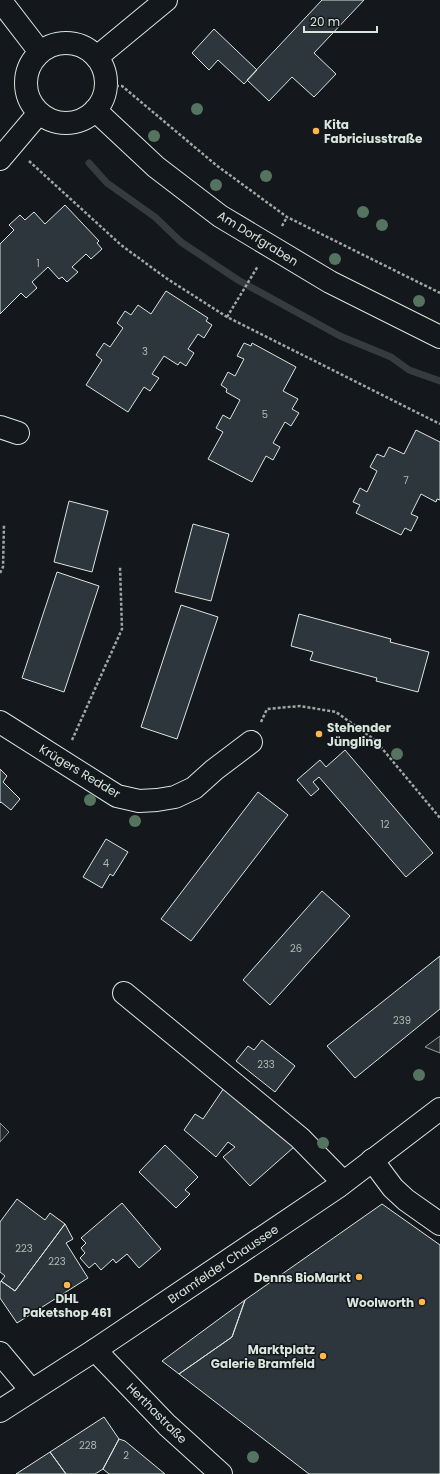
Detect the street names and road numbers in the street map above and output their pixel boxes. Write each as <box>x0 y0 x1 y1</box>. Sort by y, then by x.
street label: Am Dorfgraben <box>214 206 302 270</box>
street label: Krügers Redder <box>36 740 124 802</box>
street label: Bramfelder Chaussee <box>164 1221 282 1307</box>
street label: Herthastraße <box>123 1379 191 1447</box>

